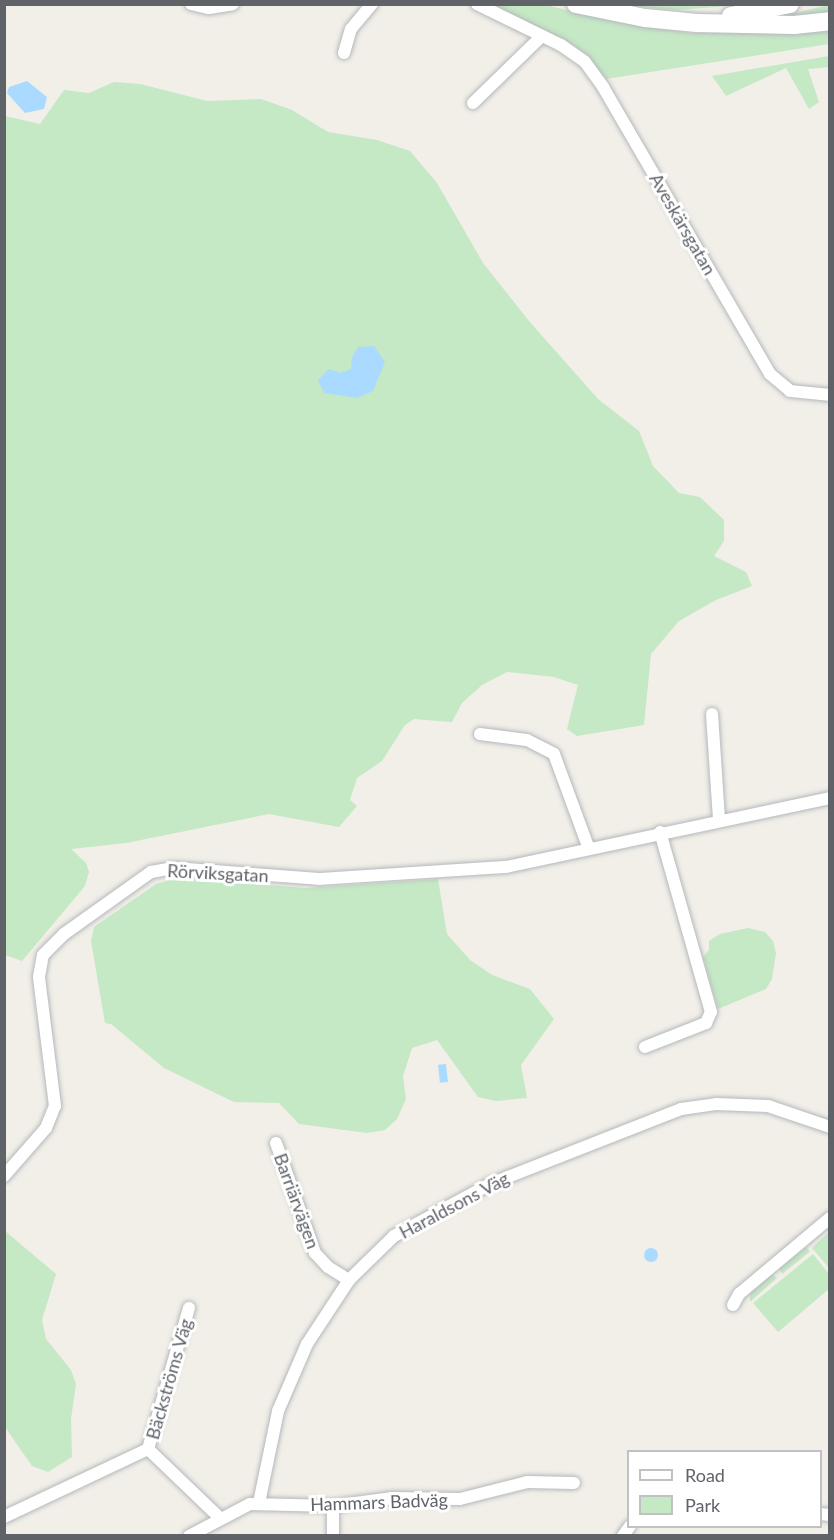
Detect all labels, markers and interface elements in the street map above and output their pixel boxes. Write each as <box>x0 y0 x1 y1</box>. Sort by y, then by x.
street label: Aveskärsgatan <box>645 169 721 279</box>
street label: Rörviksgatan <box>167 860 269 886</box>
street label: Barriärvägen <box>270 1150 324 1252</box>
street label: Haraldsons Väg <box>395 1167 513 1243</box>
street label: Bäckströms Väg <box>141 1316 197 1442</box>
legend <box>627 1450 822 1528</box>
text: Road <box>685 1464 725 1486</box>
street label: Hammars Badväg <box>310 1489 448 1515</box>
text: Park <box>685 1494 720 1516</box>

